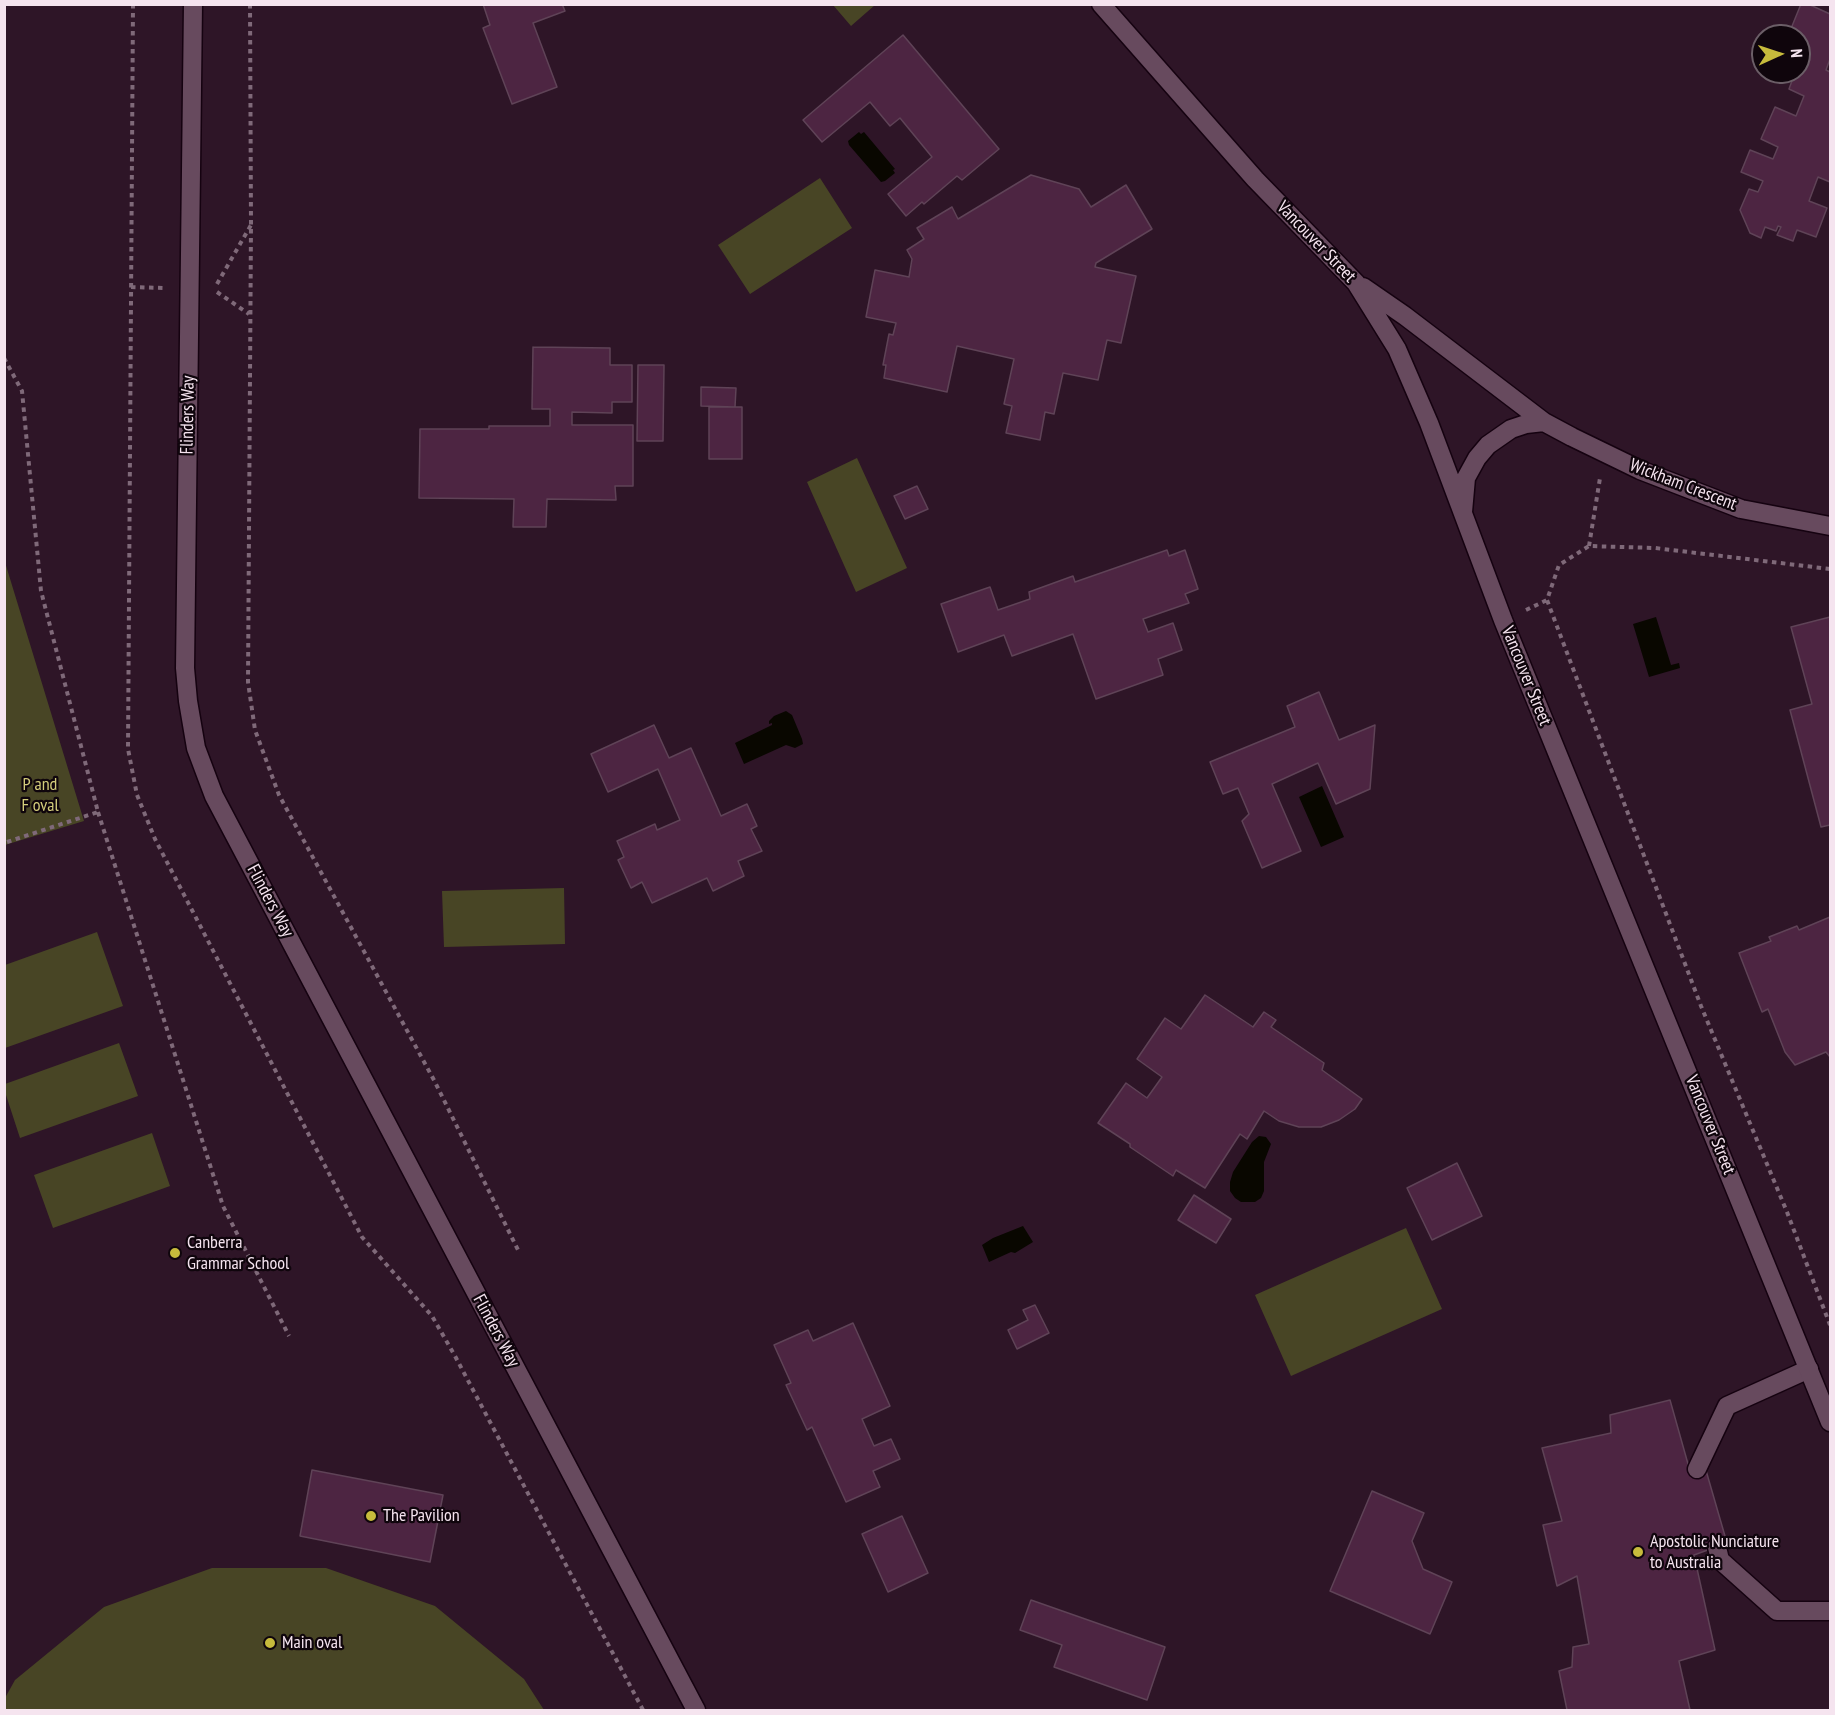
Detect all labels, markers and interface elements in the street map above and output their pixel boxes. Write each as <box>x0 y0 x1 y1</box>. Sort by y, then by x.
north arrow <box>1751 24 1811 84</box>
text: N <box>1787 48 1807 58</box>
street label: Vancouver Street <box>1272 197 1360 287</box>
street label: Flinders Way <box>177 375 199 455</box>
street label: Wickham Crescent <box>1626 455 1740 515</box>
street label: Vancouver Street <box>1496 623 1556 729</box>
park label: P and F oval <box>21 774 59 816</box>
street label: Flinders Way <box>242 861 298 941</box>
street label: Vancouver Street <box>1680 1072 1740 1178</box>
place label: Canberra Grammar School <box>187 1232 289 1274</box>
marker: Canberra Grammar School <box>168 1246 182 1260</box>
street label: Flinders Way <box>468 1291 524 1371</box>
place label: The Pavilion <box>383 1505 460 1527</box>
marker: The Pavilion <box>364 1509 378 1523</box>
place label: Apostolic Nunciature to Australia <box>1650 1531 1779 1574</box>
marker: Apostolic Nunciature to Australia <box>1631 1545 1645 1559</box>
place label: Main oval <box>282 1632 342 1654</box>
marker: Main oval <box>263 1636 277 1650</box>

